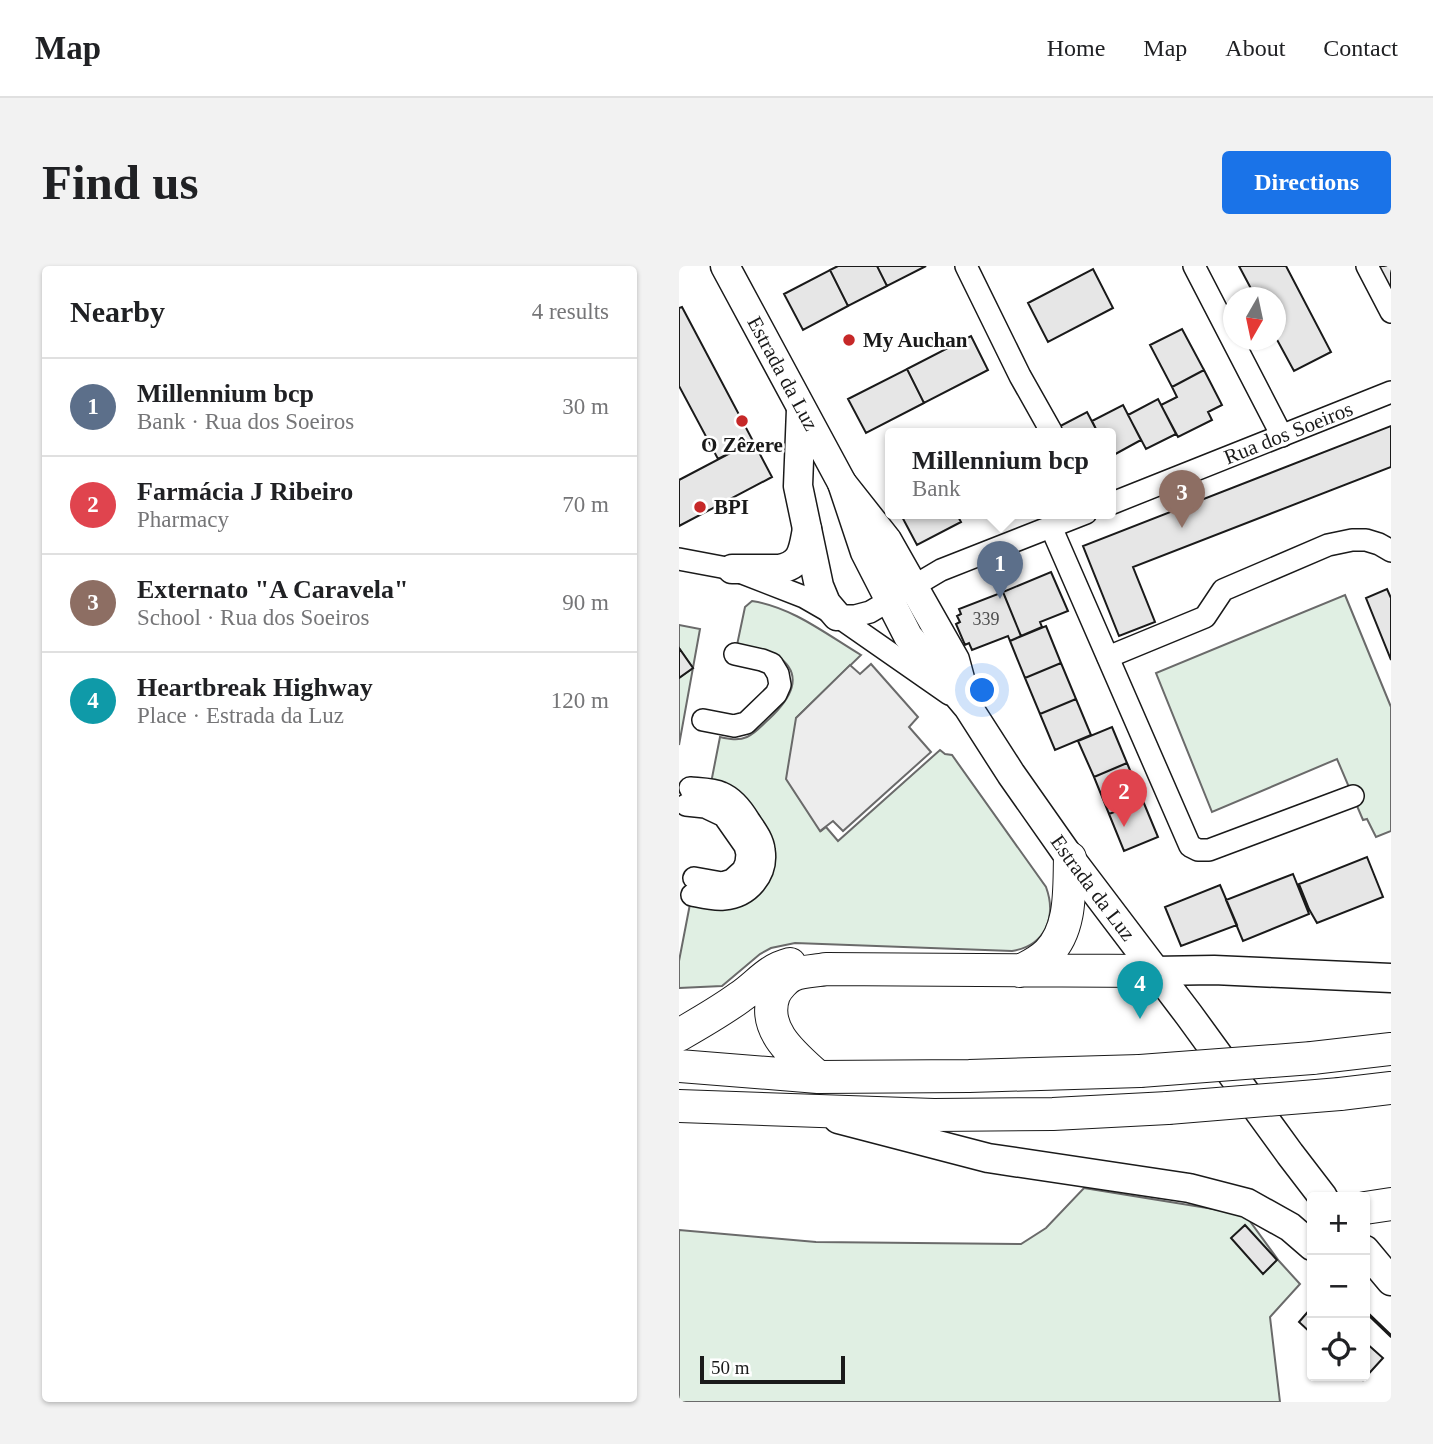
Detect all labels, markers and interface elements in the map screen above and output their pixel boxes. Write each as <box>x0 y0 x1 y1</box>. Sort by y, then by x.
text: Map <box>35 30 101 66</box>
text: Home <box>1047 35 1105 61</box>
text: Map <box>1143 35 1187 61</box>
text: About <box>1225 35 1285 61</box>
text: Contact <box>1323 35 1398 61</box>
button: Directions <box>1222 151 1391 214</box>
text: Find us <box>42 155 199 210</box>
north arrow <box>1223 287 1286 350</box>
text: Nearby <box>70 295 165 328</box>
text: 4 results <box>532 299 609 324</box>
street label: Estrada da Luz <box>742 312 823 435</box>
place label: My Auchan <box>863 328 968 352</box>
marker: My Auchan <box>841 332 857 348</box>
text: Millennium bcp <box>137 379 314 408</box>
text: 1 <box>87 394 99 419</box>
text: 30 m <box>562 394 609 419</box>
street label: Rua dos Soeiros <box>1220 396 1356 469</box>
text: Bank · Rua dos Soeiros <box>137 409 354 434</box>
marker: O Zêzere <box>734 413 750 429</box>
popup <box>885 428 1116 519</box>
place label: O Zêzere <box>701 433 783 457</box>
text: Millennium bcp <box>912 446 1089 475</box>
pin: 3 <box>1159 470 1205 528</box>
text: Bank <box>912 476 961 501</box>
text: Farmácia J Ribeiro <box>137 477 353 506</box>
text: 2 <box>87 492 99 517</box>
text: 70 m <box>562 492 609 517</box>
place label: BPI <box>714 495 749 519</box>
marker: BPI <box>692 499 708 515</box>
text: Pharmacy <box>137 507 229 532</box>
pin: 1 <box>977 541 1023 599</box>
text: Externato "A Caravela" <box>137 575 409 604</box>
text: 3 <box>87 590 99 615</box>
text: 90 m <box>562 590 609 615</box>
text: School · Rua dos Soeiros <box>137 605 370 630</box>
house number: 339 <box>973 609 1000 629</box>
text: Heartbreak Highway <box>137 673 373 702</box>
your location <box>965 673 999 707</box>
text: 4 <box>87 688 99 713</box>
text: 120 m <box>551 688 609 713</box>
text: Place · Estrada da Luz <box>137 703 344 728</box>
pin: 2 <box>1101 769 1147 827</box>
street label: Estrada da Luz <box>1046 830 1140 945</box>
pin: 4 <box>1117 961 1163 1019</box>
map controls <box>1307 1192 1370 1381</box>
button: + <box>1307 1192 1370 1255</box>
button: − <box>1307 1255 1370 1318</box>
button: locate <box>1307 1318 1370 1381</box>
scale bar <box>700 1353 845 1385</box>
text: 50 m <box>711 1357 750 1378</box>

